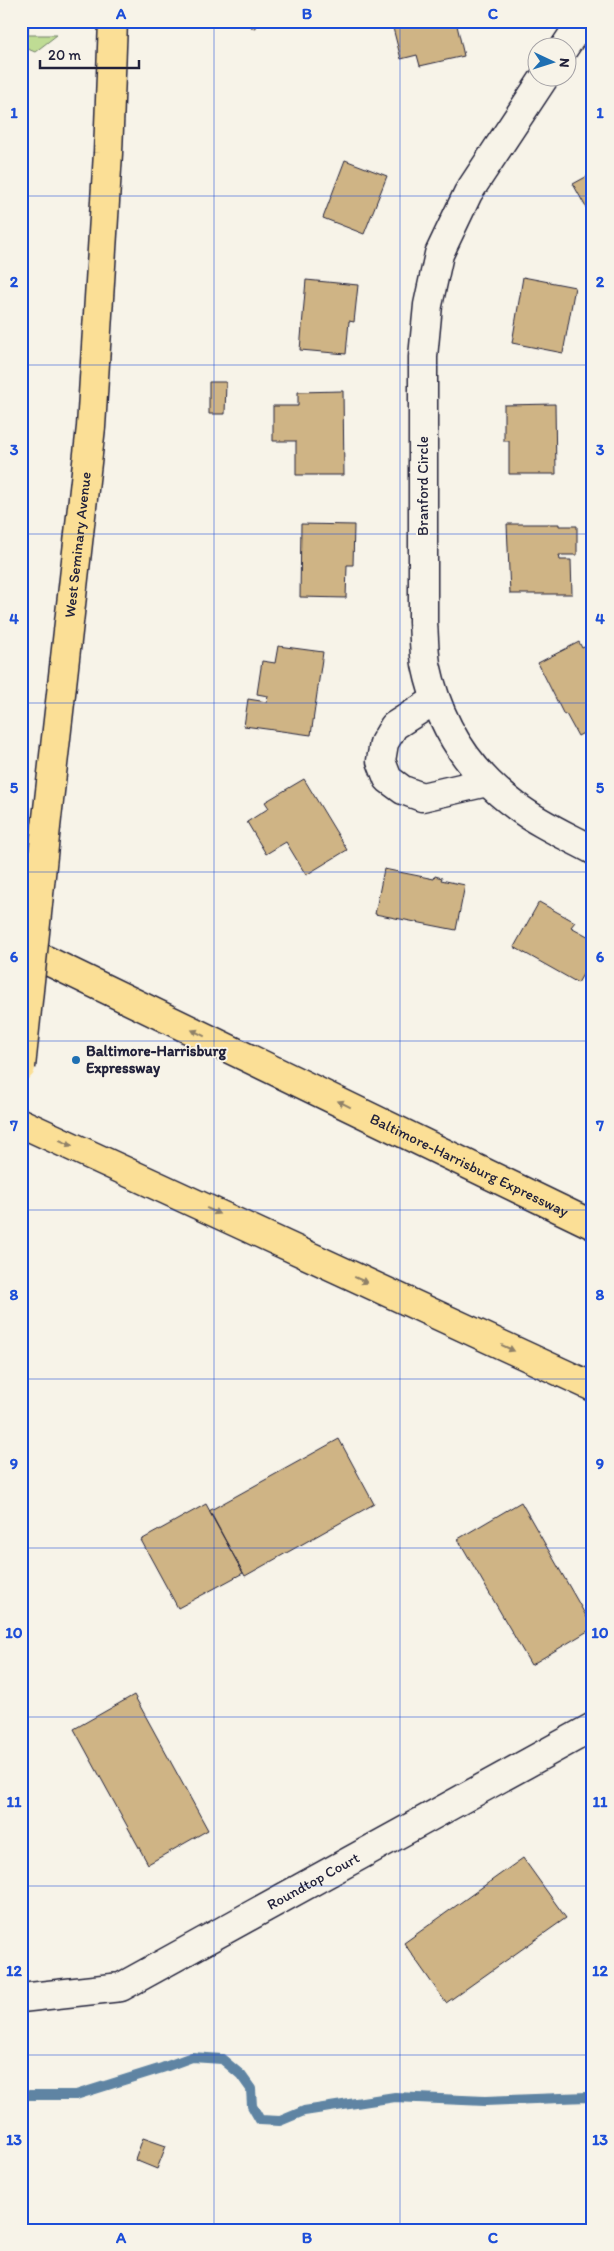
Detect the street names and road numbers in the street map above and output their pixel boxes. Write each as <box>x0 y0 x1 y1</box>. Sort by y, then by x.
street label: Branford Circle <box>414 436 432 536</box>
street label: West Seminary Avenue <box>61 471 95 619</box>
street label: Baltimore-Harrisburg Expressway <box>367 1109 571 1221</box>
street label: Roundtop Court <box>264 1848 363 1914</box>

